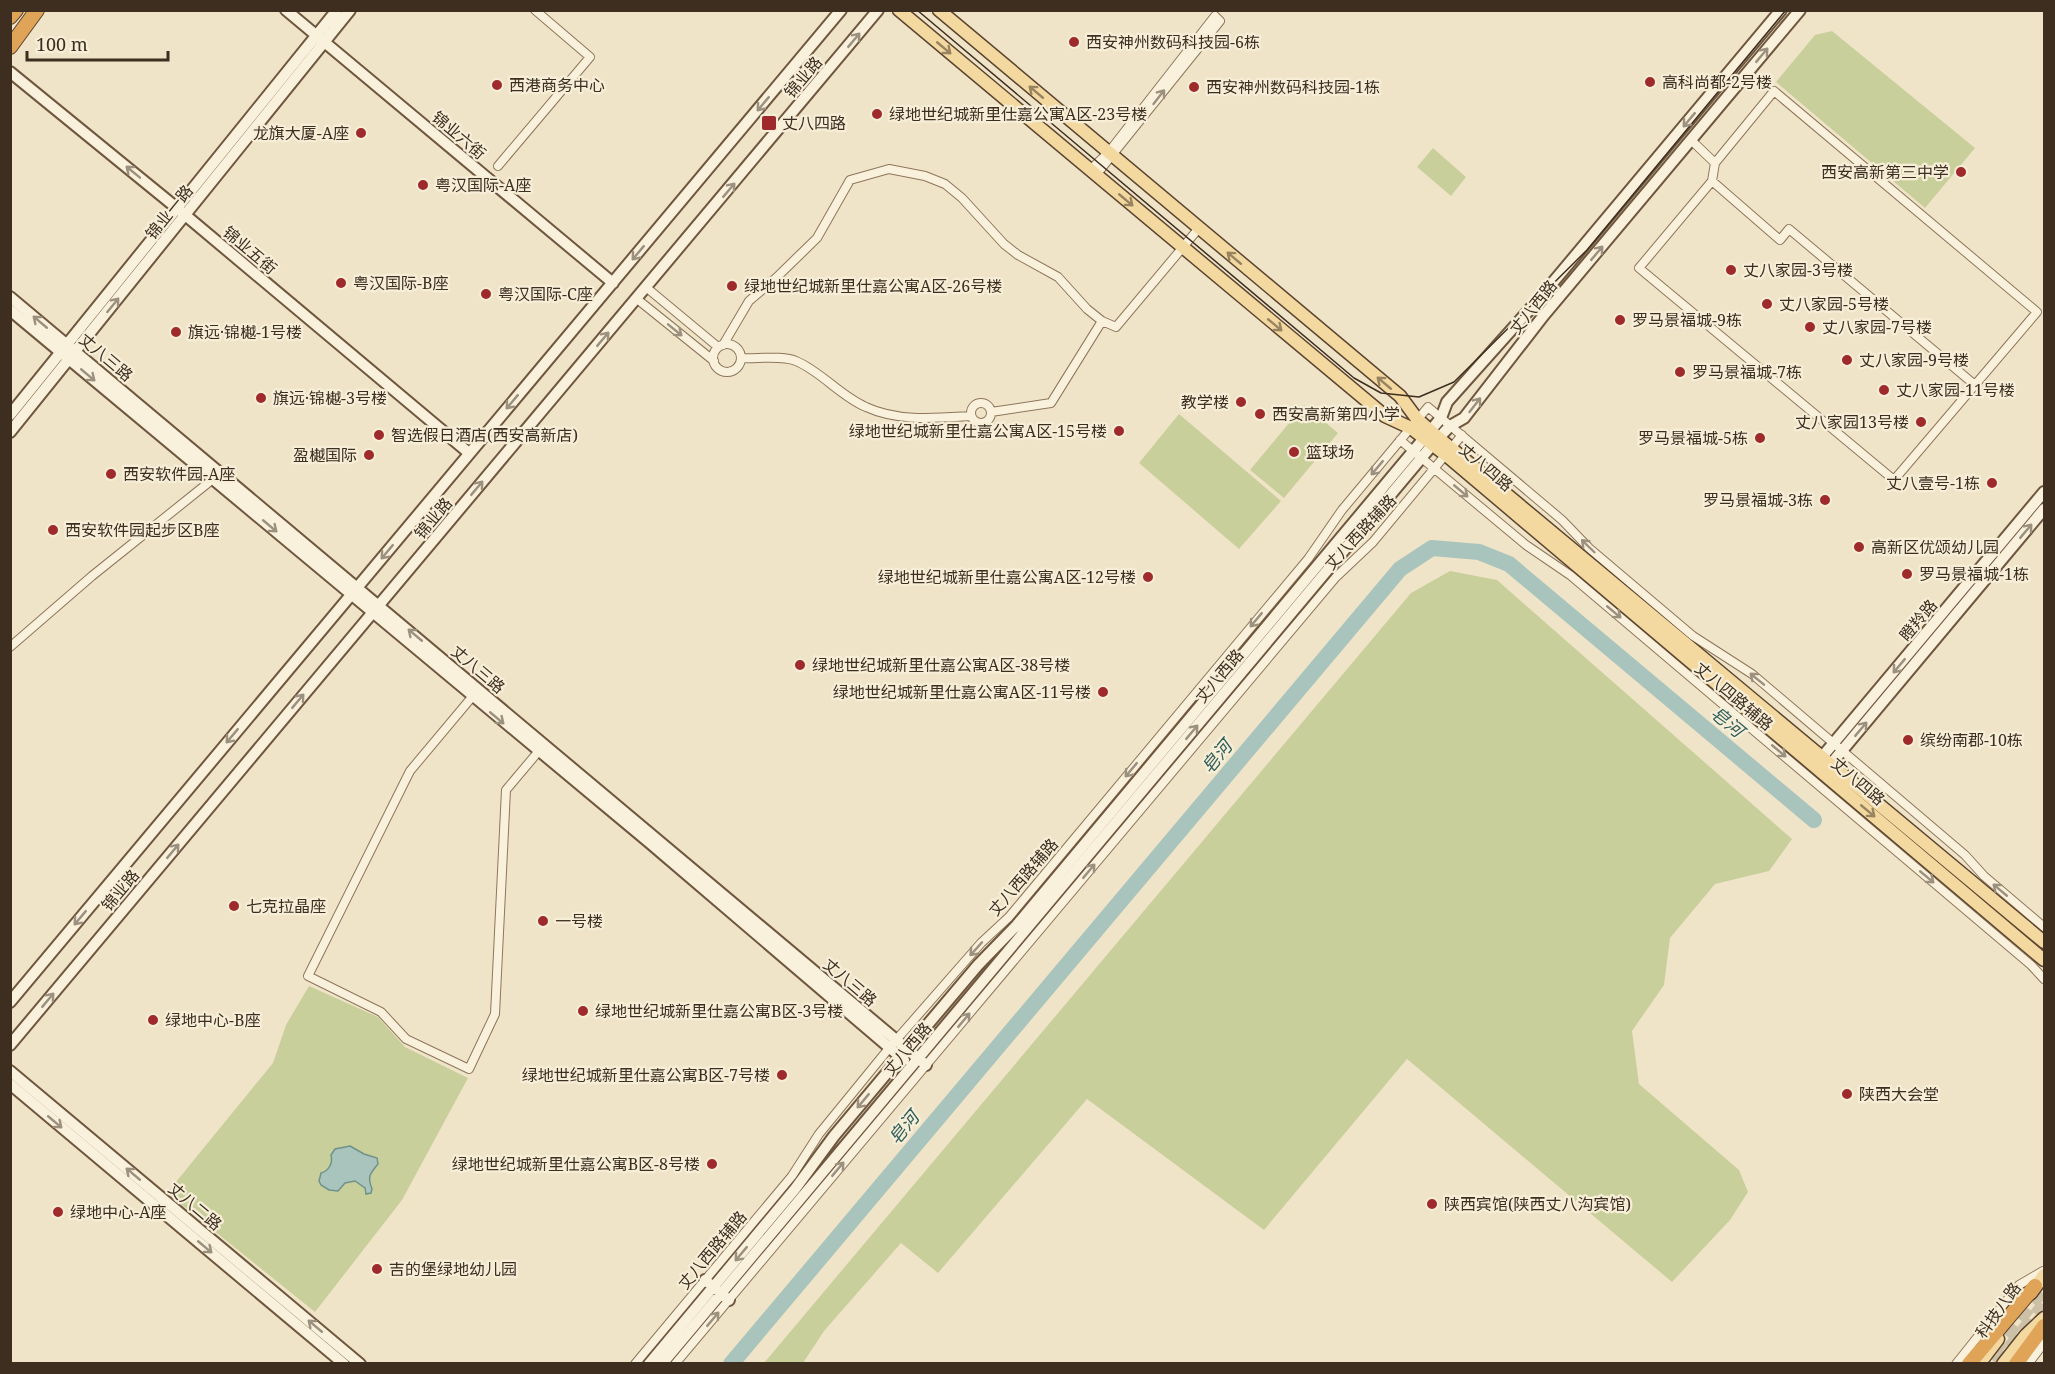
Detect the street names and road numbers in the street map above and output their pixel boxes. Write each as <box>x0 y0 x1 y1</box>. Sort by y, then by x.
street label: 锦业路 <box>779 52 827 102</box>
street label: 锦业六街 <box>427 106 491 164</box>
street label: 锦业一路 <box>140 180 198 244</box>
street label: 锦业五街 <box>218 221 282 279</box>
street label: 丈八西路 <box>1504 275 1562 339</box>
street label: 丈八三路 <box>74 328 138 386</box>
street label: 丈八四路 <box>1454 438 1518 496</box>
street label: 丈八西路辅路 <box>1319 489 1401 575</box>
street label: 锦业路 <box>409 493 457 543</box>
street label: 瞪羚路 <box>1894 595 1942 645</box>
street label: 丈八三路 <box>446 640 510 698</box>
street label: 丈八西路 <box>1190 644 1248 708</box>
street label: 丈八四路辅路 <box>1690 657 1778 735</box>
street label: 丈八四路 <box>1826 752 1890 810</box>
street label: 丈八西路辅路 <box>983 834 1063 920</box>
street label: 锦业路 <box>96 865 144 915</box>
street label: 丈八三路 <box>818 953 882 1011</box>
street label: 丈八西路 <box>878 1017 936 1081</box>
street label: 丈八二路 <box>163 1177 227 1235</box>
street label: 丈八西路辅路 <box>673 1206 751 1294</box>
street label: 科技八路 <box>1970 1278 2026 1342</box>

